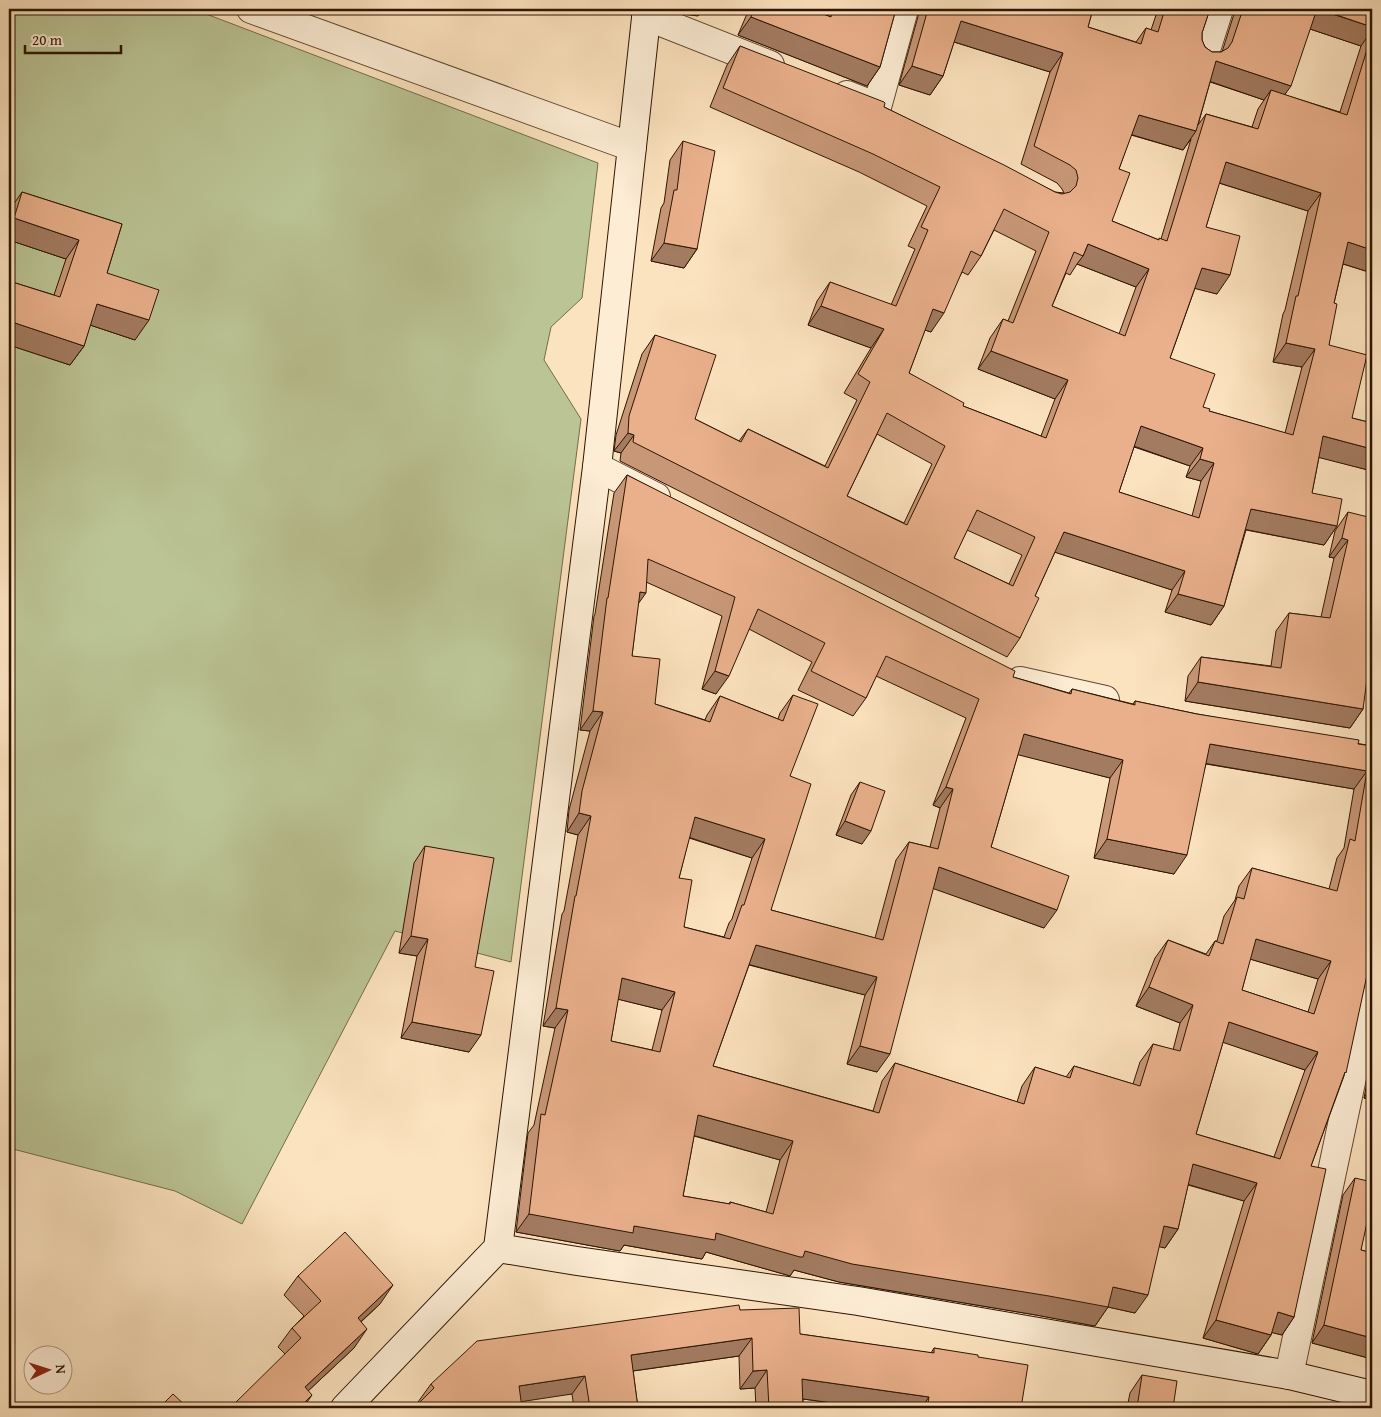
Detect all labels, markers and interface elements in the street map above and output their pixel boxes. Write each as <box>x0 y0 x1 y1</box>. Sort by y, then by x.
scale bar <box>25 22 121 54</box>
text: 20 m <box>32 29 63 50</box>
north arrow <box>22 1344 72 1394</box>
text: N <box>51 1364 71 1375</box>

